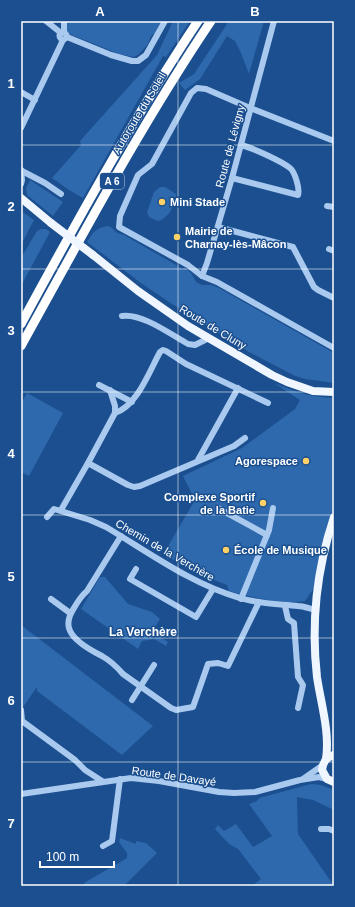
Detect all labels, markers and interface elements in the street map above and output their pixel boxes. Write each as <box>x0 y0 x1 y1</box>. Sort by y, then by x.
text: A <box>95 4 105 19</box>
text: B <box>250 4 260 19</box>
street label: Autoroute du Soleil <box>110 70 168 156</box>
text: 1 <box>7 76 15 91</box>
street label: Route de Lévigny <box>213 103 247 189</box>
road number: A 6 <box>100 173 124 189</box>
place label: Mini Stade <box>170 196 225 208</box>
marker: Mini Stade <box>157 197 167 207</box>
text: 2 <box>7 199 15 214</box>
place label: Mairie de Charnay-lès-Mâcon <box>185 225 287 250</box>
marker: Mairie de Charnay-lès-Mâcon <box>172 232 182 242</box>
street label: Route de Cluny <box>177 302 249 352</box>
text: 3 <box>7 323 15 338</box>
text: 4 <box>7 446 15 461</box>
place label: Agorespace <box>235 455 298 467</box>
marker: Agorespace <box>301 456 311 466</box>
place label: Complexe Sportif de la Batie <box>164 491 255 516</box>
marker: Complexe Sportif de la Batie <box>258 498 268 508</box>
street label: Chemin de la Verchère <box>114 517 216 583</box>
place label: École de Musique <box>234 544 327 556</box>
marker: École de Musique <box>221 545 231 555</box>
text: 5 <box>7 569 15 584</box>
district label: La Verchère <box>109 625 177 639</box>
text: 6 <box>7 693 15 708</box>
street label: Route de Davayé <box>131 764 217 788</box>
text: 7 <box>7 816 15 831</box>
scale bar <box>40 843 114 869</box>
text: 100 m <box>46 850 79 864</box>

